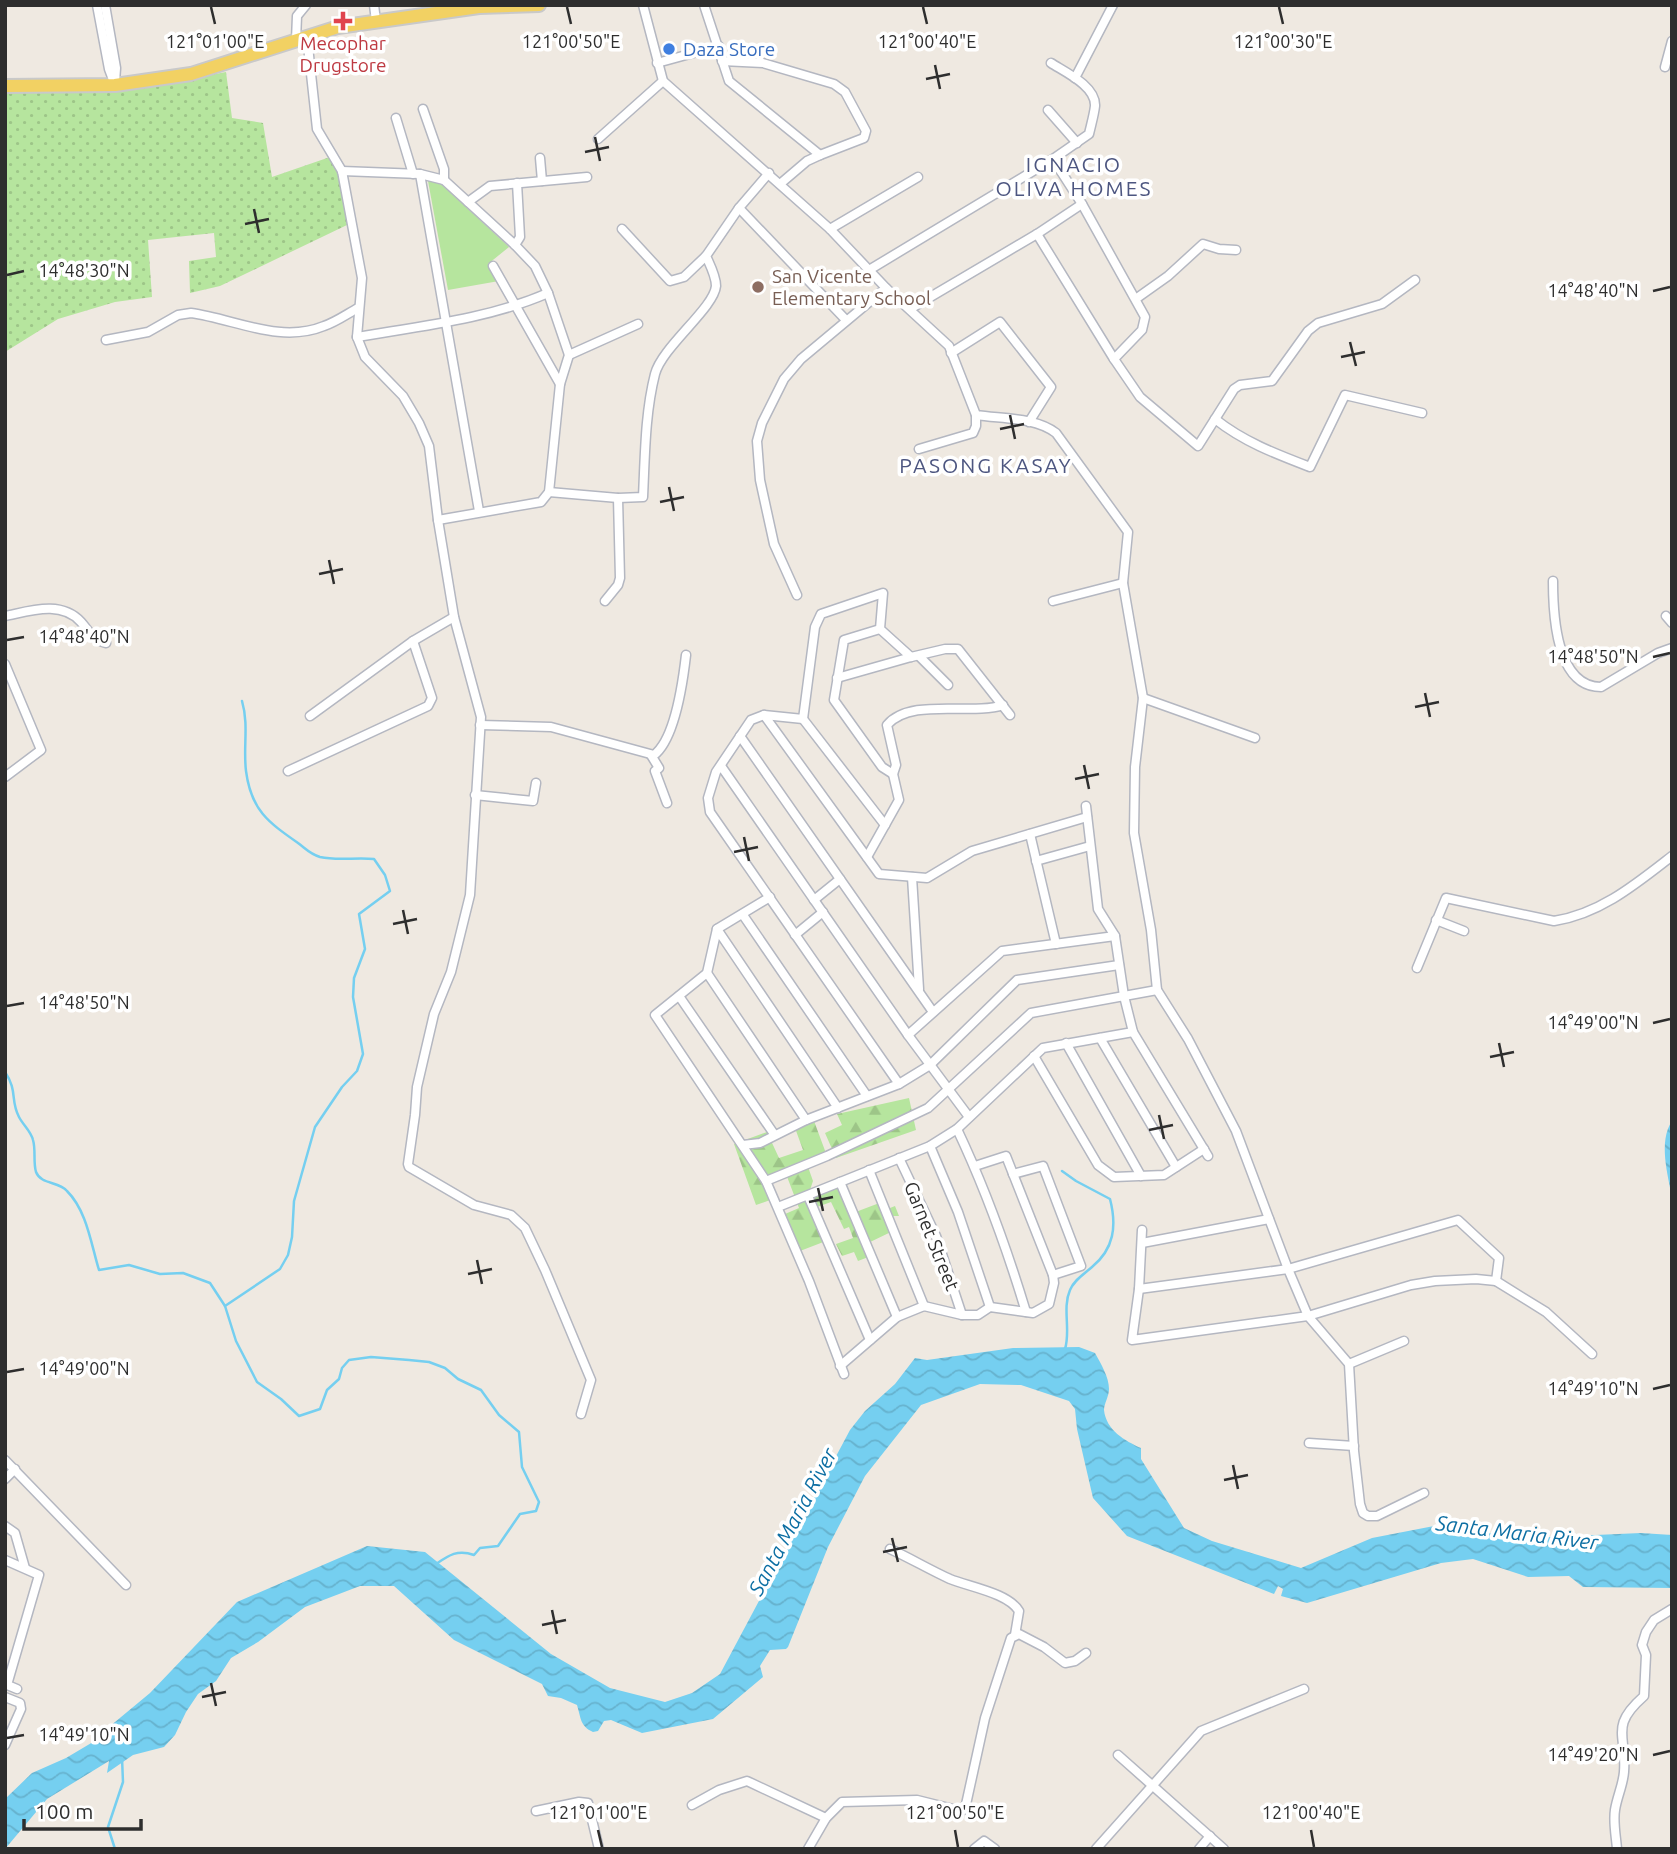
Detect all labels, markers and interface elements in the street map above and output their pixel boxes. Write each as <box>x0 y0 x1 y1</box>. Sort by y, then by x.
marker: Mecophar Drugstore <box>335 13 351 29</box>
text: 121°01'00"E <box>166 31 264 51</box>
text: 121°00'50"E <box>522 31 620 51</box>
text: 121°00'40"E <box>878 31 976 51</box>
text: 121°00'30"E <box>1234 31 1332 51</box>
place label: Mecophar Drugstore <box>300 32 386 76</box>
place label: Daza Store <box>683 38 775 60</box>
marker: Daza Store <box>661 41 677 57</box>
district label: IGNACIO OLIVA HOMES <box>995 152 1153 200</box>
text: 14°48'30"N <box>38 260 130 280</box>
place label: San Vicente Elementary School <box>772 265 931 309</box>
marker: San Vicente Elementary School <box>750 279 766 295</box>
text: 14°48'40"N <box>1547 280 1639 300</box>
district label: PASONG KASAY <box>899 453 1073 477</box>
text: 14°48'40"N <box>38 626 130 646</box>
text: 14°48'50"N <box>1547 646 1639 666</box>
text: 14°48'50"N <box>38 992 130 1012</box>
text: 14°49'00"N <box>1547 1012 1639 1032</box>
street label: Garnet Street <box>900 1178 964 1294</box>
text: 14°49'00"N <box>38 1358 130 1378</box>
text: 14°49'10"N <box>1547 1378 1639 1398</box>
water label: Santa Maria River <box>743 1443 841 1600</box>
water label: Santa Maria River <box>1434 1510 1601 1554</box>
text: 14°49'10"N <box>38 1724 130 1744</box>
text: 14°49'20"N <box>1547 1744 1639 1764</box>
scale bar <box>24 1787 142 1831</box>
text: 100 m <box>35 1799 93 1823</box>
text: 121°01'00"E <box>549 1802 647 1822</box>
text: 121°00'50"E <box>906 1802 1004 1822</box>
text: 121°00'40"E <box>1262 1802 1360 1822</box>

